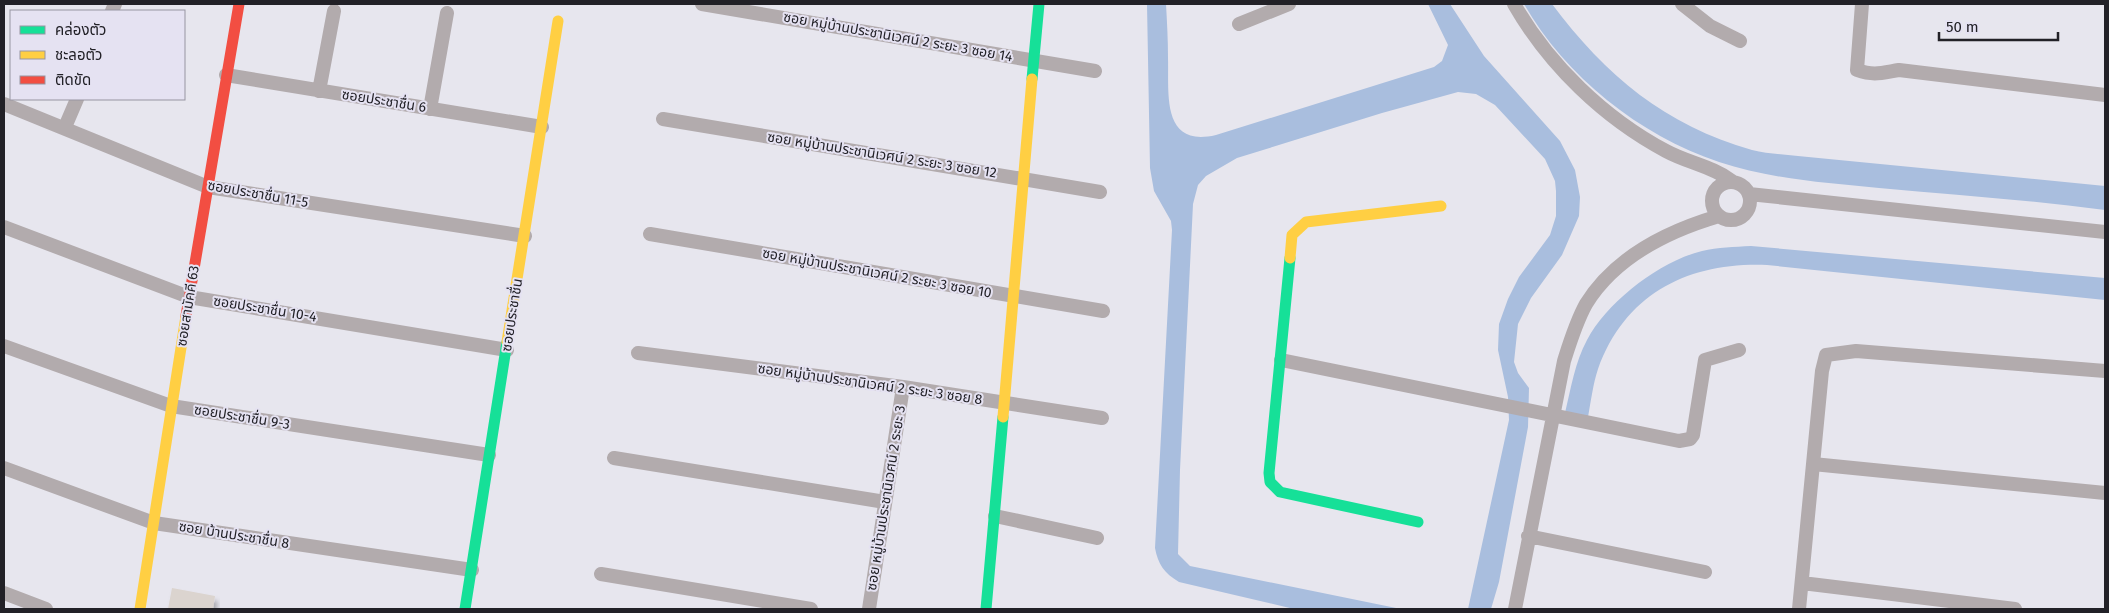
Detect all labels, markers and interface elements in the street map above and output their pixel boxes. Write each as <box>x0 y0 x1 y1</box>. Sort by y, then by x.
street label: ซอย หมู่บ้านประชานิเวศน์ 2 ระยะ 3 ซอย 14 <box>782 8 1014 66</box>
legend <box>10 10 185 100</box>
scale bar <box>1939 10 2058 42</box>
text: 50 m <box>1946 18 1979 36</box>
text: คล่องตัว <box>55 21 106 39</box>
text: ชะลอตัว <box>55 46 102 64</box>
text: ติดขัด <box>55 71 91 89</box>
street label: ซอยประชาชื่น 6 <box>341 84 428 116</box>
street label: ซอย หมู่บ้านประชานิเวศน์ 2 ระยะ 3 ซอย 12 <box>766 128 998 182</box>
street label: ซอยประชาชื่น 11-5 <box>206 175 310 211</box>
street label: ซอย หมู่บ้านประชานิเวศน์ 2 ระยะ 3 ซอย 10 <box>761 244 993 302</box>
street label: ซอยสามัคคี 63 <box>173 264 203 348</box>
street label: ซอยประชาชื่น <box>496 277 526 353</box>
street label: ซอยประชาชื่น 10-4 <box>212 290 319 326</box>
street label: ซอย หมู่บ้านประชานิเวศน์ 2 ระยะ 3 ซอย 8 <box>757 360 984 408</box>
street label: ซอยประชาชื่น 9-3 <box>193 399 291 433</box>
street label: ซอย หมู่บ้านประชานิเวศน์ 2 ระยะ 3 <box>863 404 909 592</box>
street label: ซอย บ้านประชาชื่น 8 <box>178 516 291 552</box>

